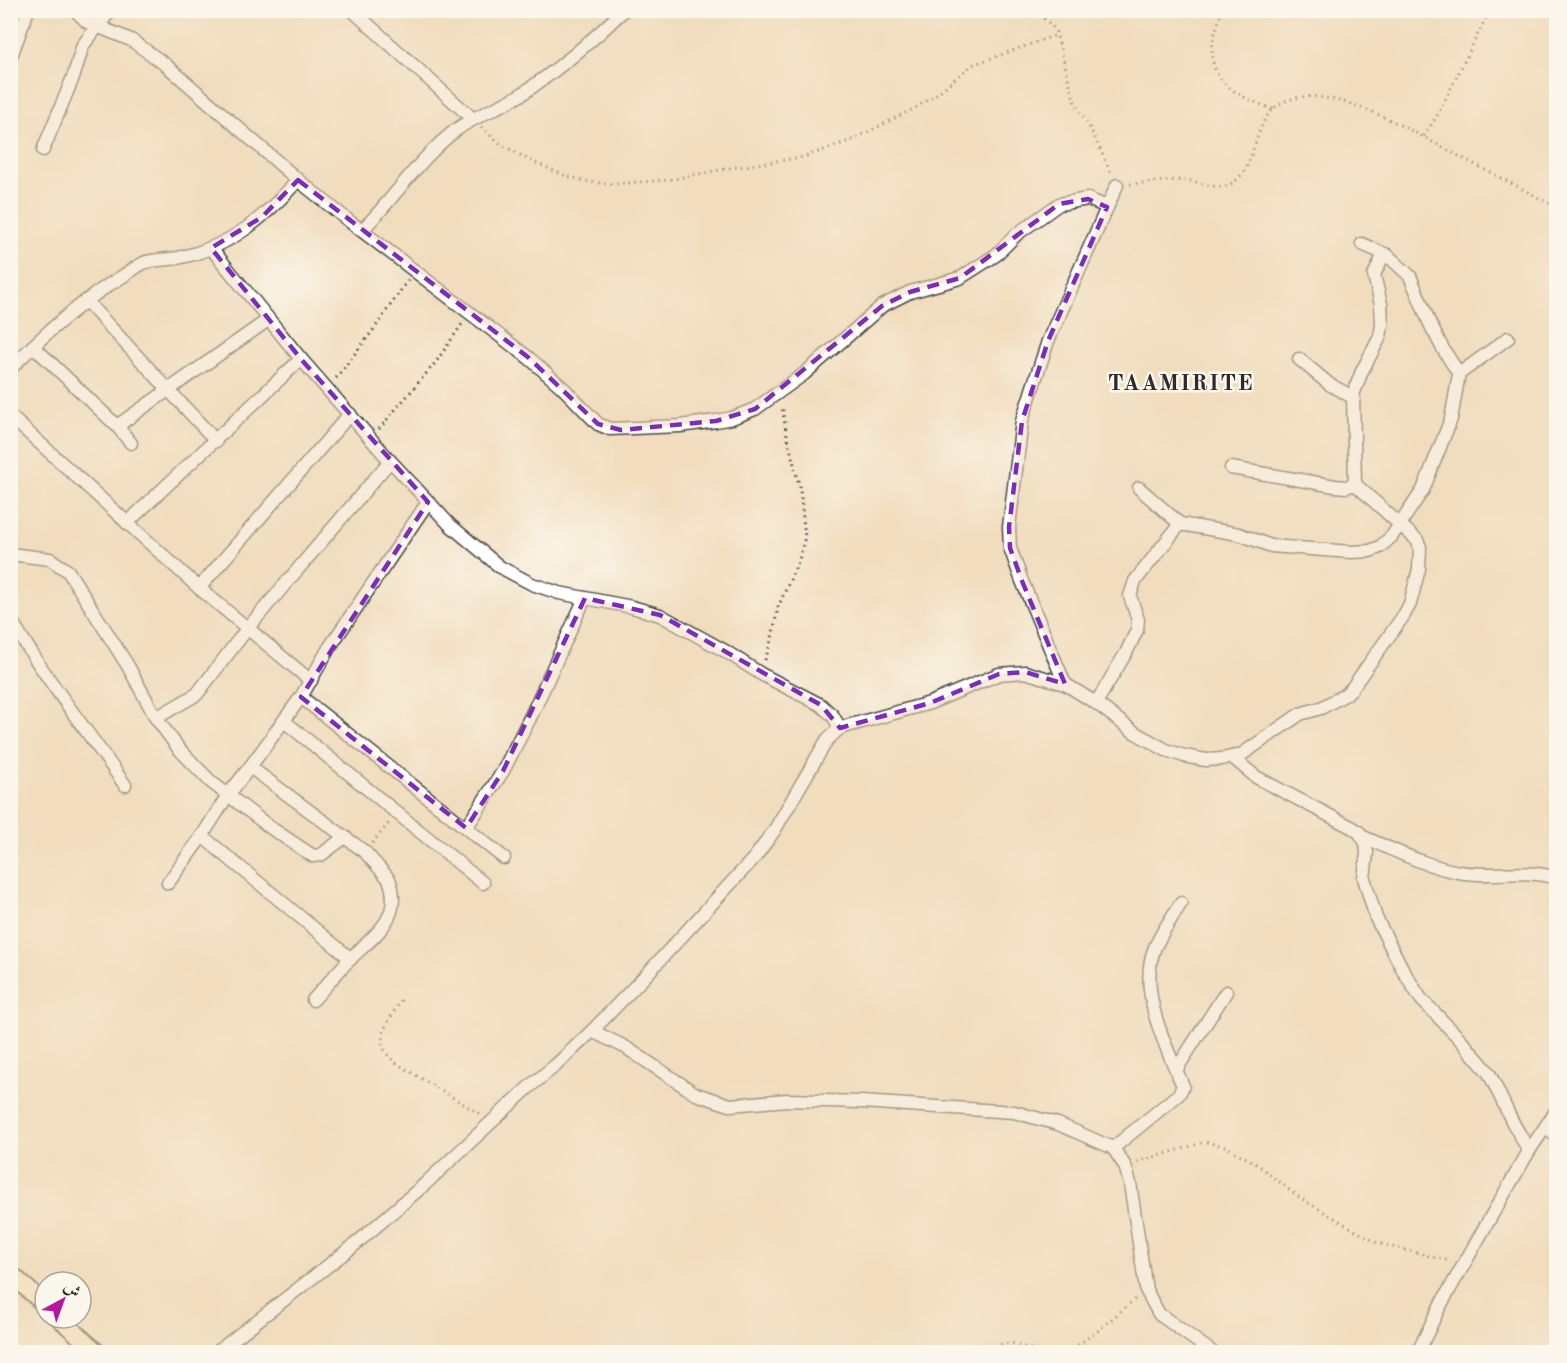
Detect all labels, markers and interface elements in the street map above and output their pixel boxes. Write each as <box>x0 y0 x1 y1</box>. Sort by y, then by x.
district label: TAAMIRITE <box>1108 373 1254 395</box>
north arrow <box>33 1270 93 1330</box>
text: ش <box>60 1279 83 1301</box>

